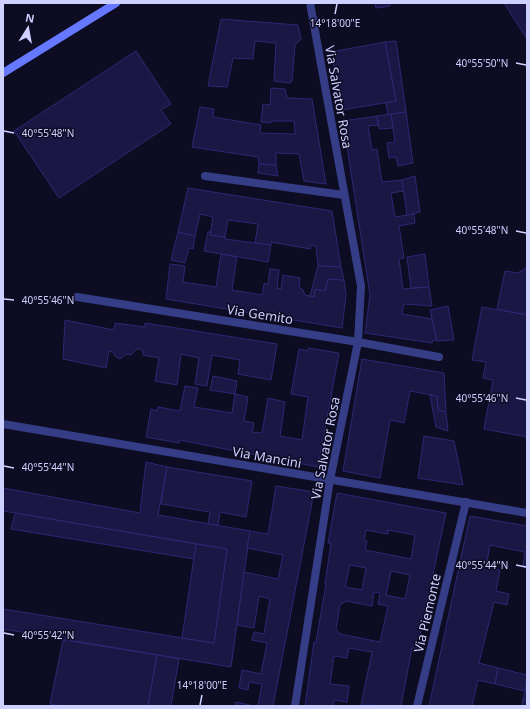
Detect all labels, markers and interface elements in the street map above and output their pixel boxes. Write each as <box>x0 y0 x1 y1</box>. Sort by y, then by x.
north arrow <box>8 8 48 48</box>
text: N <box>24 9 36 26</box>
text: 14°18'00"E <box>310 16 360 30</box>
street label: Via Salvator Rosa <box>321 44 357 150</box>
text: 40°55'50"N <box>456 56 508 70</box>
text: 40°55'48"N <box>22 126 74 140</box>
text: 40°55'48"N <box>456 223 508 237</box>
text: 40°55'46"N <box>22 293 74 307</box>
street label: Via Gemito <box>226 300 294 328</box>
text: 40°55'46"N <box>456 391 508 405</box>
street label: Via Salvator Rosa <box>306 395 344 501</box>
street label: Via Mancini <box>231 442 303 472</box>
text: 40°55'44"N <box>22 460 74 474</box>
text: 40°55'44"N <box>456 558 508 572</box>
street label: Via Piemonte <box>409 572 445 654</box>
text: 40°55'42"N <box>22 628 74 642</box>
text: 14°18'00"E <box>177 678 227 692</box>

